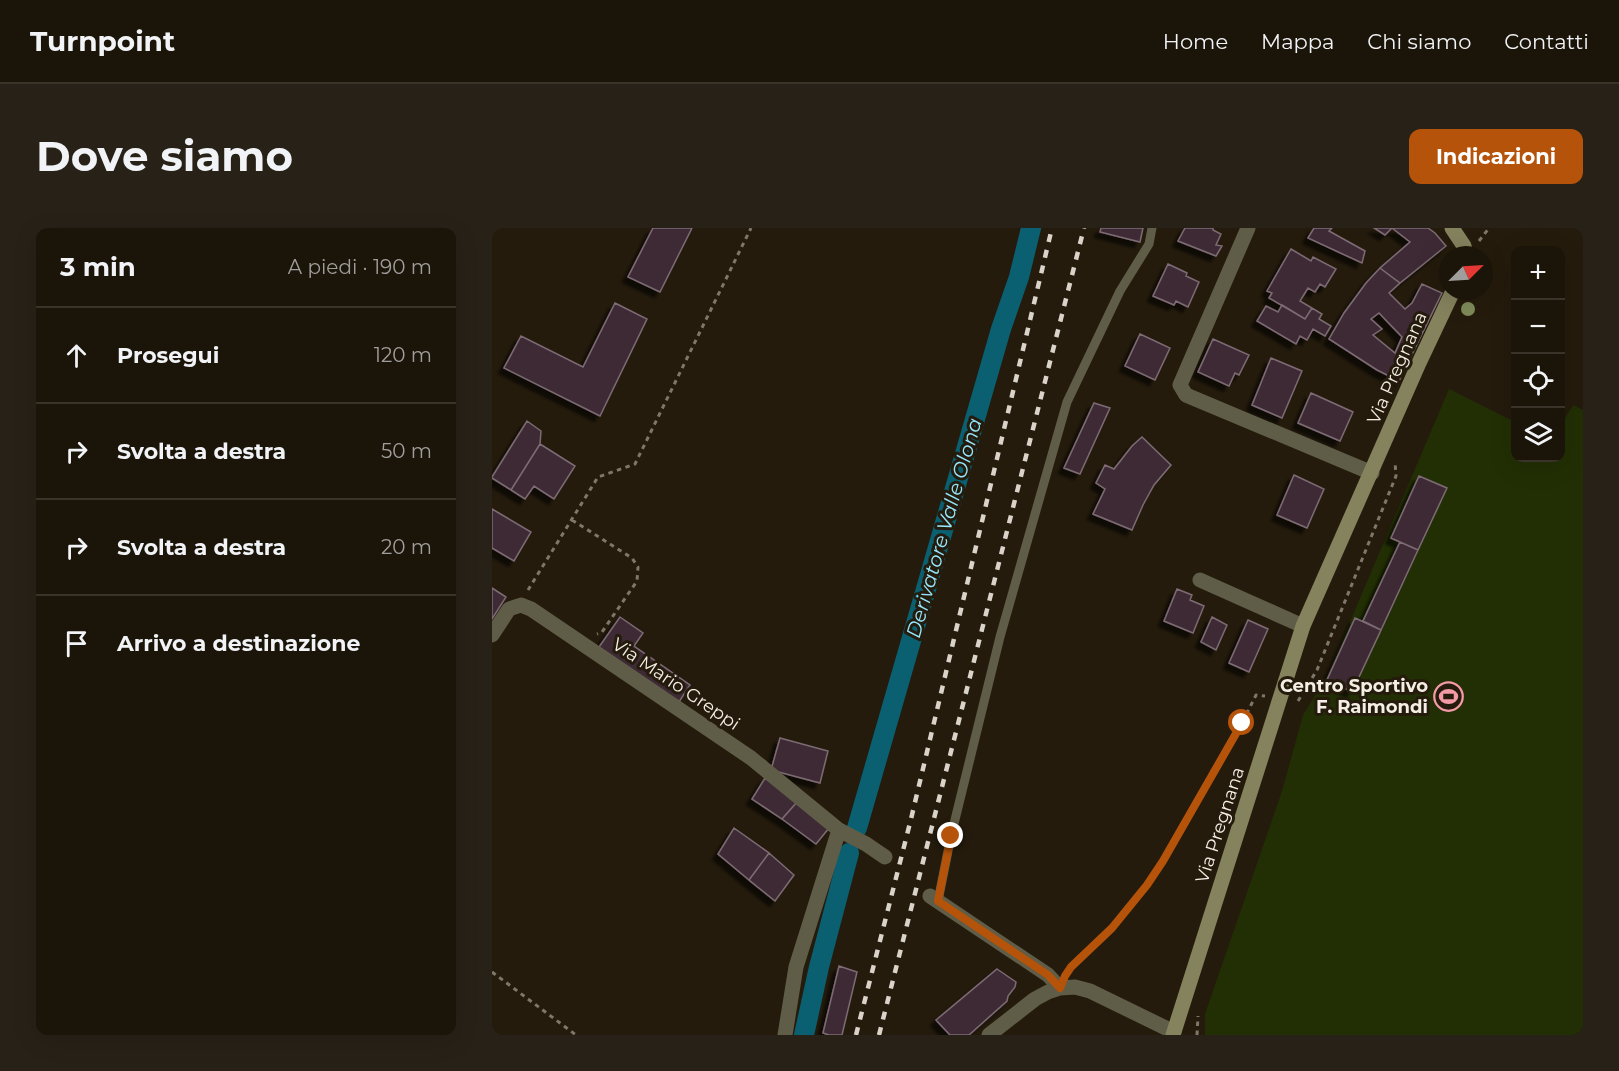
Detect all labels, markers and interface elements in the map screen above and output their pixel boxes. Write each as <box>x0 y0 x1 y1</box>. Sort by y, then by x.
text: Turnpoint <box>30 24 175 58</box>
text: Home <box>1163 29 1228 54</box>
text: Mappa <box>1261 29 1334 54</box>
text: Chi siamo <box>1367 29 1471 54</box>
text: Contatti <box>1504 29 1589 54</box>
button: Indicazioni <box>1409 129 1583 184</box>
text: Dove siamo <box>36 130 293 182</box>
north arrow <box>1439 246 1493 300</box>
map controls <box>1511 246 1565 462</box>
button: + <box>1511 246 1565 300</box>
text: 3 min <box>60 251 136 283</box>
text: A piedi · 190 m <box>288 255 432 279</box>
button: − <box>1511 300 1565 354</box>
street label: Via Pregnana <box>1362 308 1432 428</box>
icon: ahead <box>60 339 93 372</box>
text: Prosegui <box>117 342 219 369</box>
text: 120 m <box>374 343 432 367</box>
button: locate <box>1511 354 1565 408</box>
button: layers <box>1511 408 1565 462</box>
water label: Derivatore Valle Olona <box>901 415 987 641</box>
icon: right <box>60 435 93 468</box>
text: Svolta a destra <box>117 438 286 465</box>
text: 50 m <box>381 439 432 463</box>
icon: right <box>60 531 93 564</box>
text: Svolta a destra <box>117 534 286 561</box>
text: 20 m <box>381 535 432 559</box>
icon: arrive <box>60 627 93 660</box>
text: Arrivo a destinazione <box>117 630 360 657</box>
street label: Via Mario Greppi <box>608 633 744 735</box>
place label: Centro Sportivo F. Raimondi <box>1280 675 1428 718</box>
sports icon: Centro Sportivo F. Raimondi <box>1433 680 1465 712</box>
route start <box>1228 709 1254 735</box>
street label: Via Pregnana <box>1191 764 1249 886</box>
route end <box>937 822 963 848</box>

